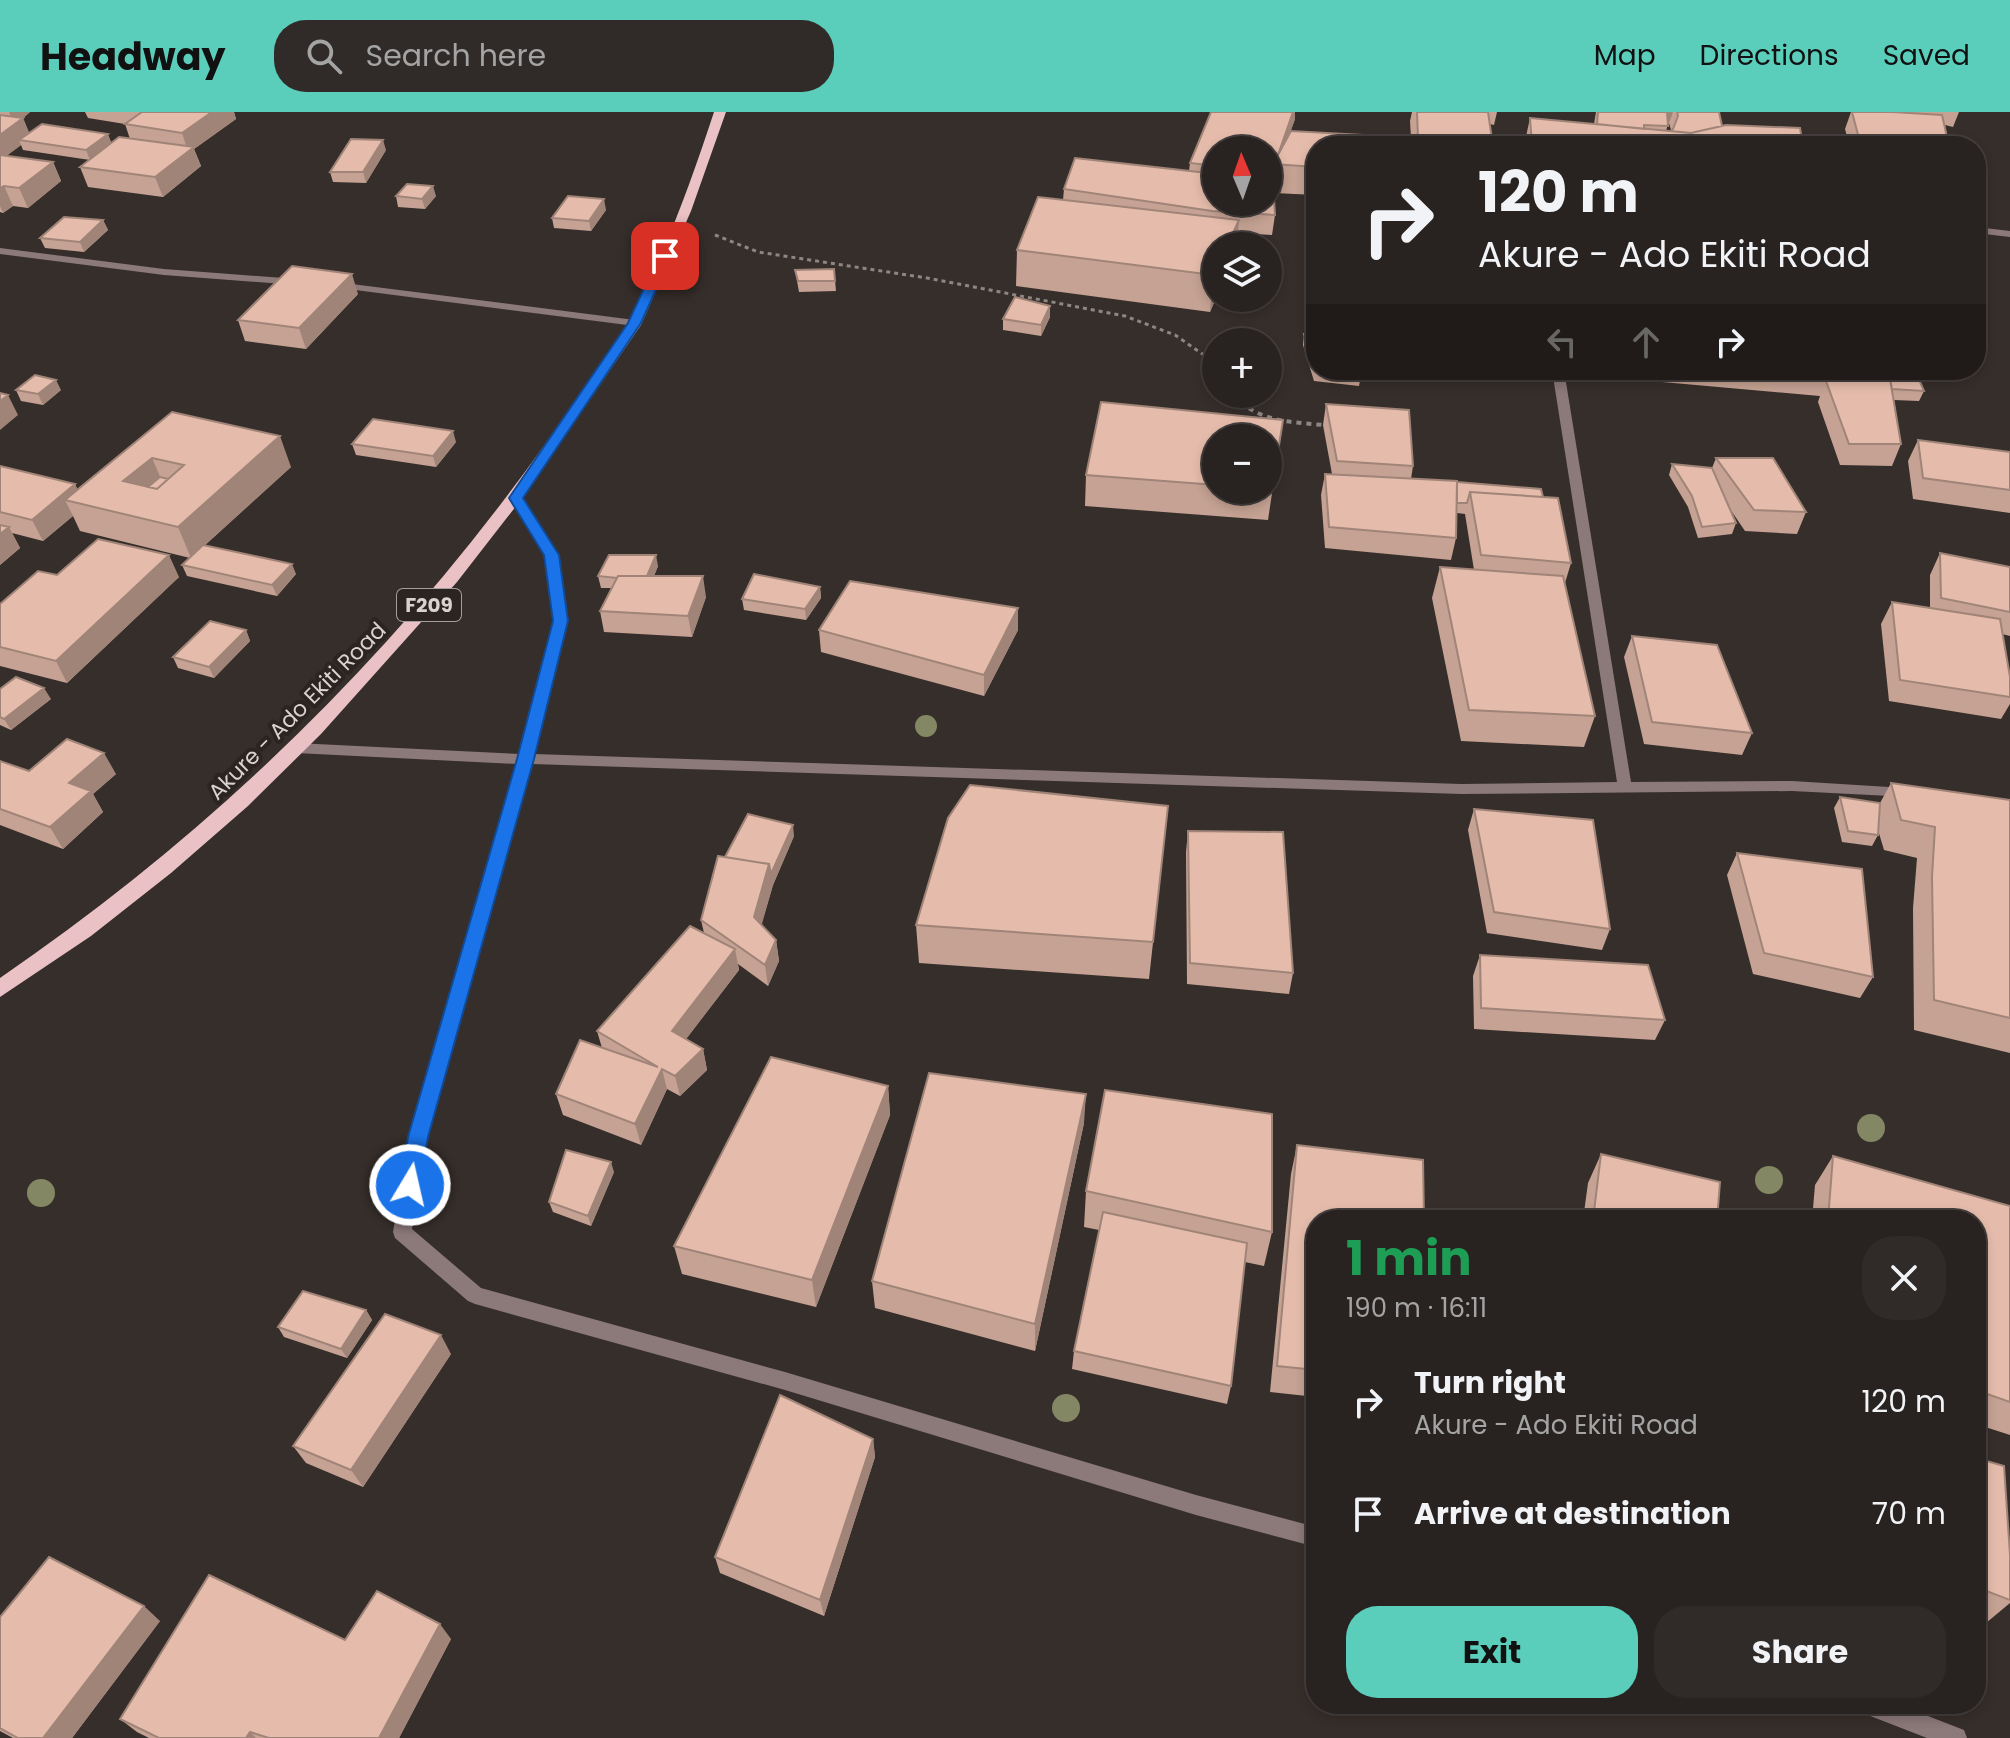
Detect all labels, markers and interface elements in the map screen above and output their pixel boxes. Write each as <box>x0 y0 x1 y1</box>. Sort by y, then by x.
search box <box>274 20 834 92</box>
text: Headway <box>40 30 226 83</box>
icon: search <box>302 34 346 78</box>
text: Search here <box>366 34 546 77</box>
text: Map <box>1594 36 1656 75</box>
text: Directions <box>1700 36 1839 75</box>
text: Saved <box>1883 36 1970 75</box>
north arrow <box>1202 136 1282 216</box>
map controls <box>1202 136 1282 504</box>
text: 120 m <box>1478 153 1639 232</box>
icon: right <box>1346 168 1450 272</box>
pin <box>631 222 699 290</box>
text: Akure - Ado Ekiti Road <box>1478 229 1871 280</box>
button: layers <box>1202 232 1282 312</box>
icon: arrive <box>643 234 687 278</box>
icon: left <box>1540 320 1584 364</box>
icon: ahead <box>1624 320 1668 364</box>
icon: right <box>1708 320 1752 364</box>
button: + <box>1202 328 1282 408</box>
button: − <box>1202 424 1282 504</box>
road number: F209 <box>397 589 461 621</box>
street label: Akure - Ado Ekiti Road <box>201 615 393 807</box>
position arrow <box>368 1143 452 1227</box>
text: 1 min <box>1346 1225 1472 1292</box>
button: close <box>1862 1236 1946 1320</box>
text: 190 m · 16:11 <box>1346 1290 1487 1326</box>
text: Turn right <box>1414 1361 1566 1404</box>
icon: right <box>1346 1380 1390 1424</box>
text: 120 m <box>1861 1380 1946 1423</box>
text: Akure - Ado Ekiti Road <box>1414 1407 1698 1443</box>
icon: arrive <box>1346 1492 1390 1536</box>
text: Arrive at destination <box>1414 1492 1731 1535</box>
text: 70 m <box>1872 1492 1946 1535</box>
button: Exit <box>1346 1606 1638 1698</box>
button: Share <box>1654 1606 1946 1698</box>

